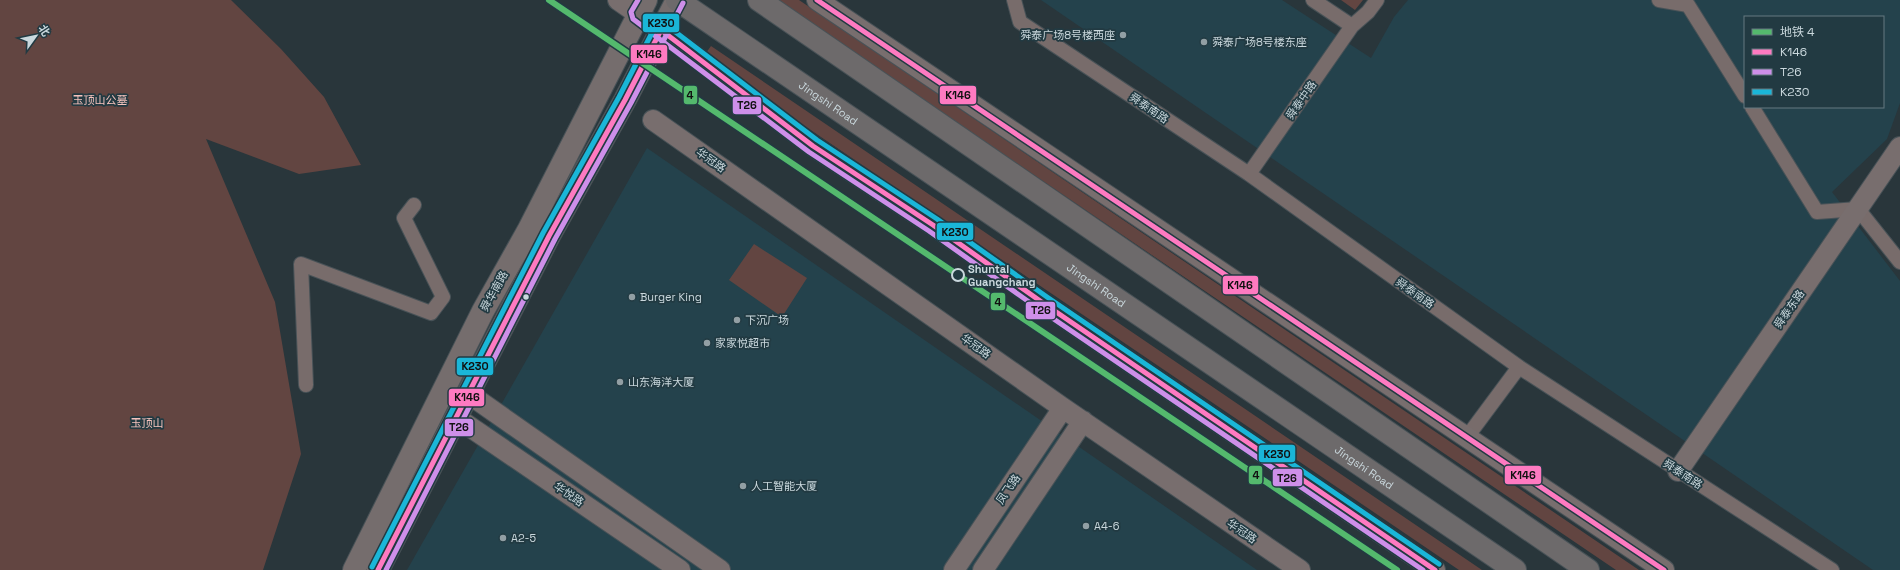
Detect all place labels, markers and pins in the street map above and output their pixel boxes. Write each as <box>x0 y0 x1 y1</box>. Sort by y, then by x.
place label: 舜泰广场8号楼西座 <box>1020 28 1115 42</box>
marker: 舜泰广场8号楼西座 <box>1118 30 1128 40</box>
place label: 舜泰广场8号楼东座 <box>1212 35 1307 49</box>
marker: 舜泰广场8号楼东座 <box>1199 37 1209 47</box>
place label: Shuntai Guangchang <box>968 262 1036 289</box>
marker: Shuntai Guangchang <box>951 268 965 282</box>
place label: Burger King <box>640 290 702 304</box>
unlabelled marker <box>521 292 531 302</box>
marker: Burger King <box>627 292 637 302</box>
place label: 下沉广场 <box>745 313 789 327</box>
marker: 下沉广场 <box>732 315 742 325</box>
place label: 家家悦超市 <box>715 336 770 350</box>
marker: 家家悦超市 <box>702 338 712 348</box>
place label: 山东海洋大厦 <box>628 375 694 389</box>
marker: 山东海洋大厦 <box>615 377 625 387</box>
place label: 人工智能大厦 <box>751 479 817 493</box>
marker: 人工智能大厦 <box>738 481 748 491</box>
place label: A4-6 <box>1094 519 1120 533</box>
marker: A4-6 <box>1081 521 1091 531</box>
place label: A2-5 <box>511 531 537 545</box>
marker: A2-5 <box>498 533 508 543</box>

